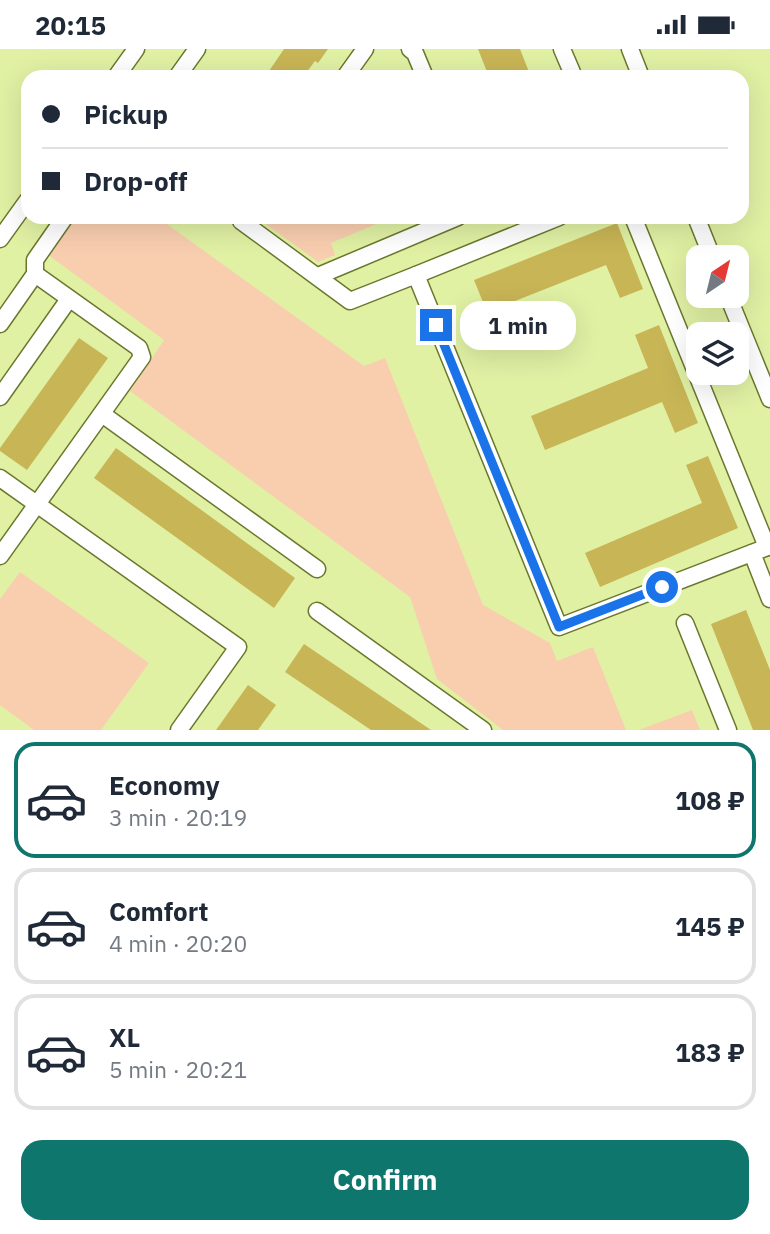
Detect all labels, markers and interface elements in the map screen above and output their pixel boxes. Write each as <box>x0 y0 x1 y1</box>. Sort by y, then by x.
text: 20:15 <box>35 8 106 42</box>
text: Pickup <box>84 97 168 131</box>
text: Drop-off <box>84 164 187 198</box>
north arrow <box>686 245 749 308</box>
map controls <box>686 245 749 385</box>
callout: 1 min <box>460 301 576 349</box>
route end <box>420 309 452 341</box>
text: 1 min <box>488 310 548 340</box>
button: layers <box>686 322 749 385</box>
route start <box>646 571 678 603</box>
text: Economy <box>109 768 220 802</box>
icon: car <box>25 769 88 832</box>
text: 108 ₽ <box>675 783 745 817</box>
text: 3 min · 20:19 <box>109 802 247 832</box>
text: Comfort <box>109 894 208 928</box>
icon: car <box>25 895 88 958</box>
text: 145 ₽ <box>675 909 745 943</box>
text: 4 min · 20:20 <box>109 928 247 958</box>
text: XL <box>109 1020 140 1054</box>
icon: car <box>25 1021 88 1084</box>
text: 183 ₽ <box>675 1035 745 1069</box>
text: 5 min · 20:21 <box>109 1054 247 1084</box>
button: Confirm <box>21 1140 749 1220</box>

